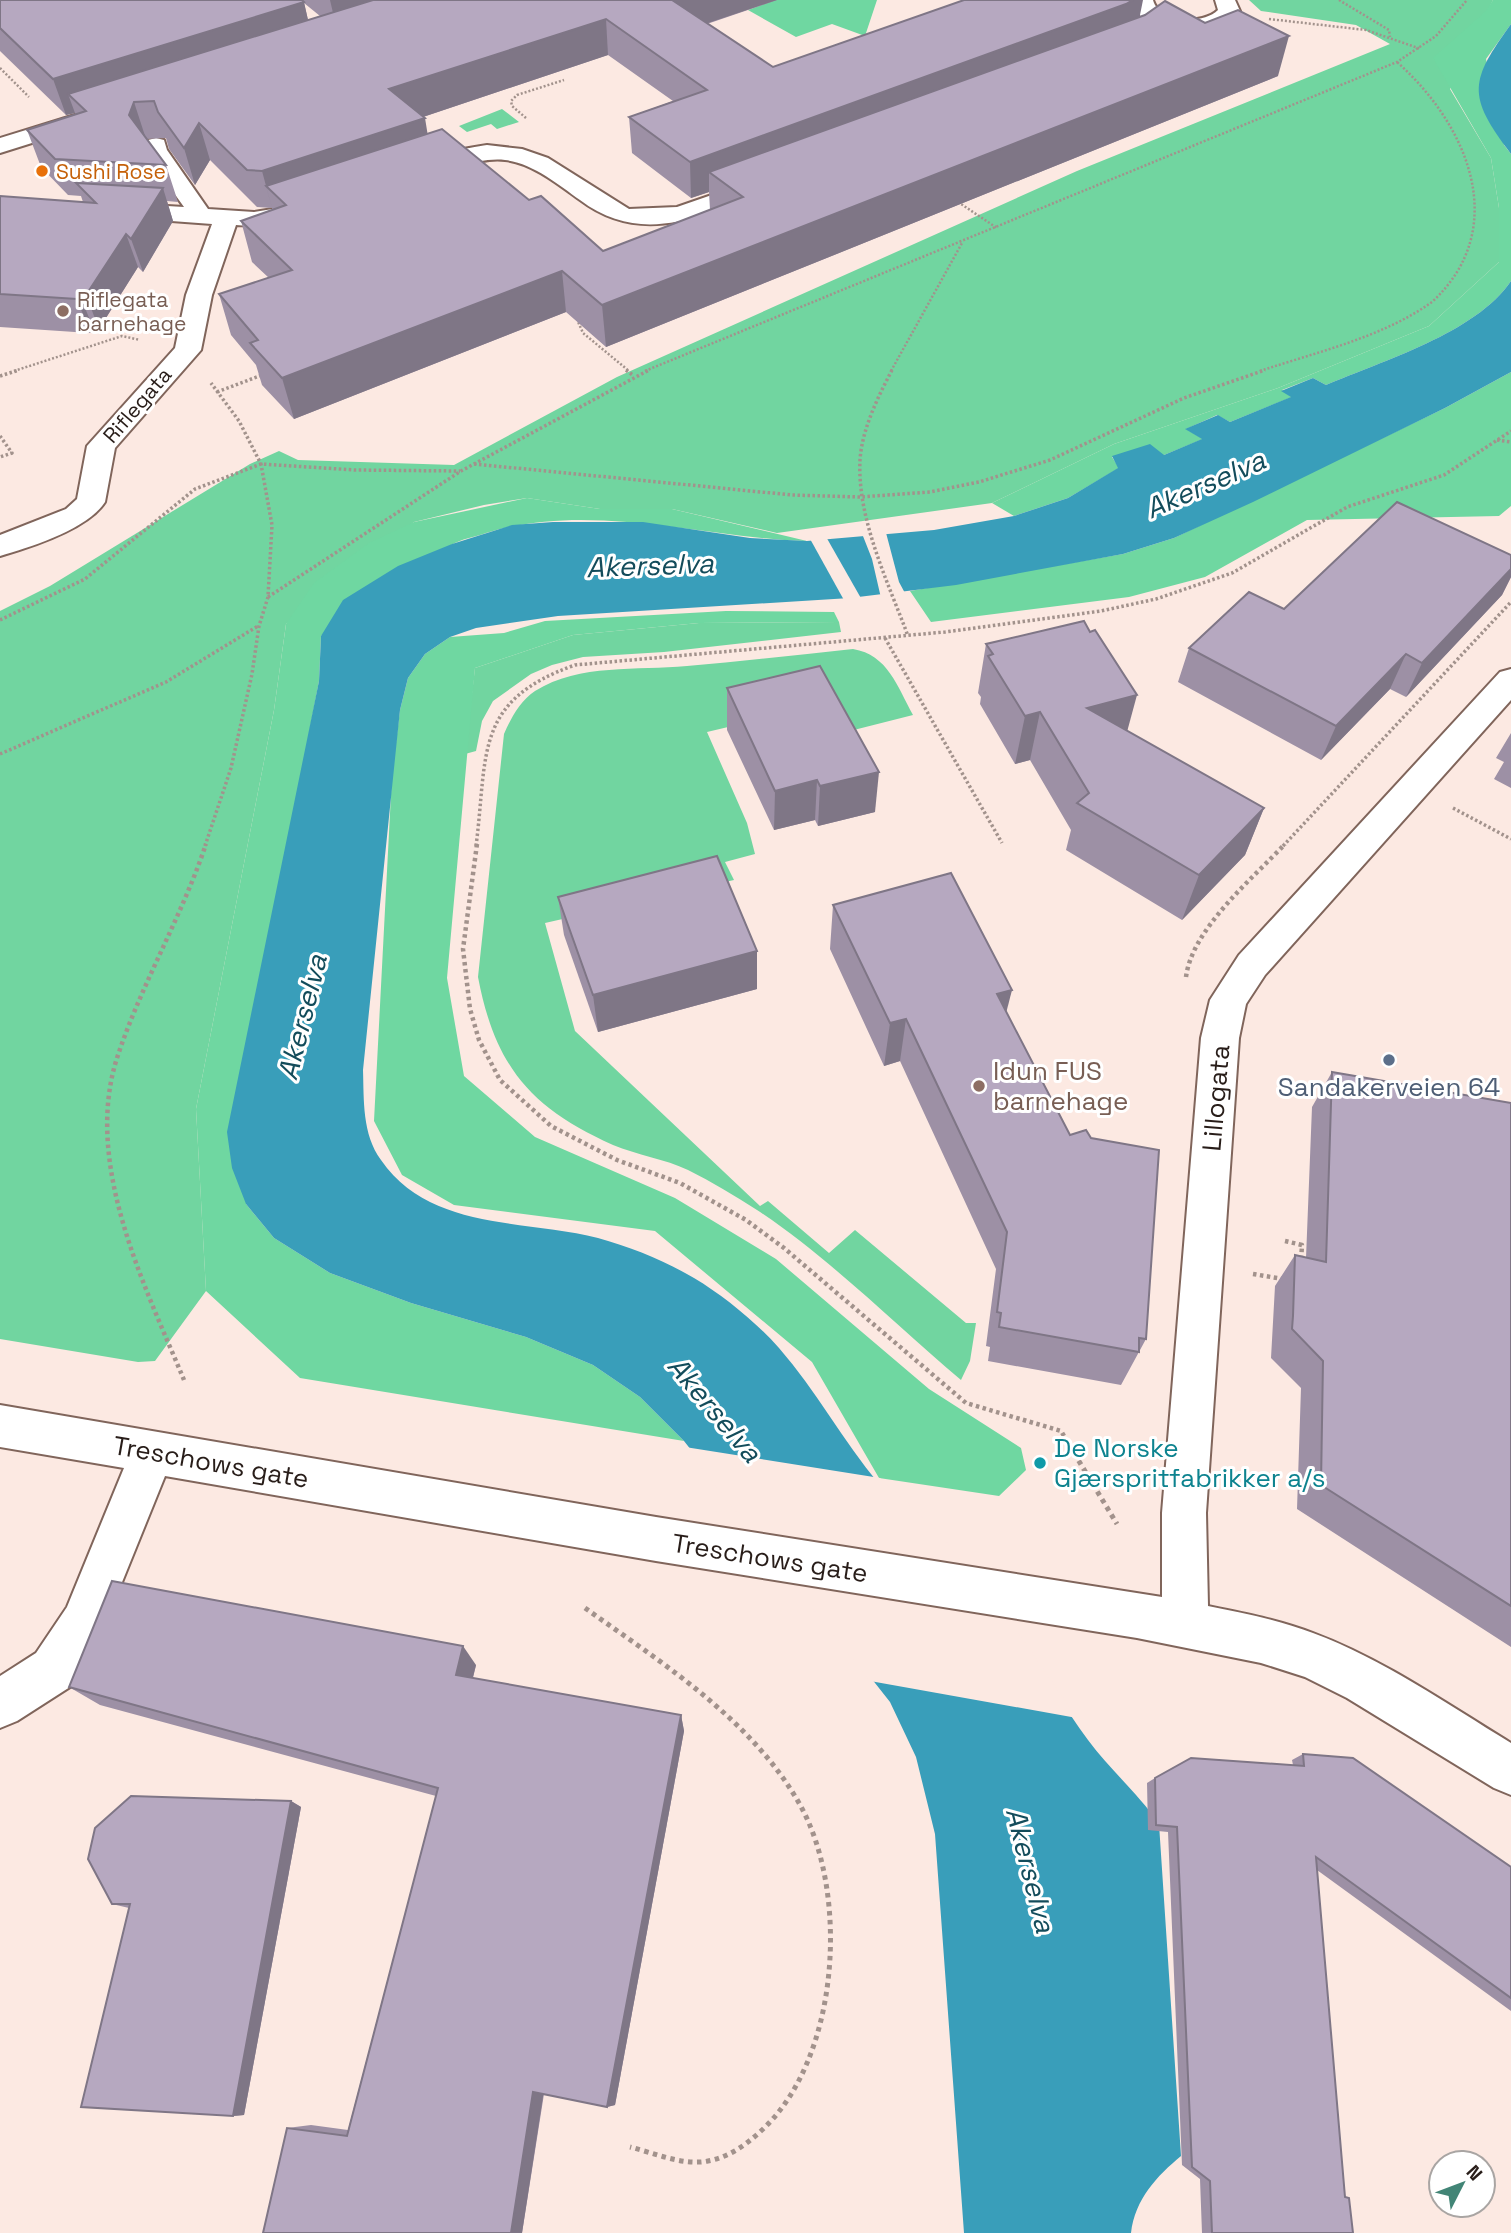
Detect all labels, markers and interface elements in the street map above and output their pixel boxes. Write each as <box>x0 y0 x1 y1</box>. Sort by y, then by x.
place label: Sushi Rose <box>56 158 166 185</box>
marker: Sushi Rose <box>34 163 50 179</box>
place label: Riflegata barnehage <box>77 286 186 337</box>
marker: Riflegata barnehage <box>55 303 71 319</box>
street label: Riflegata <box>97 362 177 448</box>
water label: Akerselva <box>1139 441 1271 526</box>
water label: Akerselva <box>586 545 715 585</box>
water label: Akerselva <box>269 950 335 1083</box>
street label: Lillogata <box>1194 1043 1238 1153</box>
marker: Sandakerveien 64 <box>1381 1052 1397 1068</box>
place label: Idun FUS barnehage <box>993 1054 1128 1118</box>
place label: Sandakerveien 64 <box>1278 1070 1500 1104</box>
marker: Idun FUS barnehage <box>971 1078 987 1094</box>
water label: Akerselva <box>660 1348 770 1470</box>
street label: Treschows gate <box>111 1428 311 1496</box>
place label: De Norske Gjærspritfabrikker a/s <box>1054 1431 1325 1495</box>
marker: De Norske Gjærspritfabrikker a/s <box>1032 1455 1048 1471</box>
street label: Treschows gate <box>670 1526 870 1590</box>
water label: Akerselva <box>998 1804 1064 1937</box>
north arrow <box>1427 2149 1497 2219</box>
text: N <box>1461 2160 1488 2186</box>

